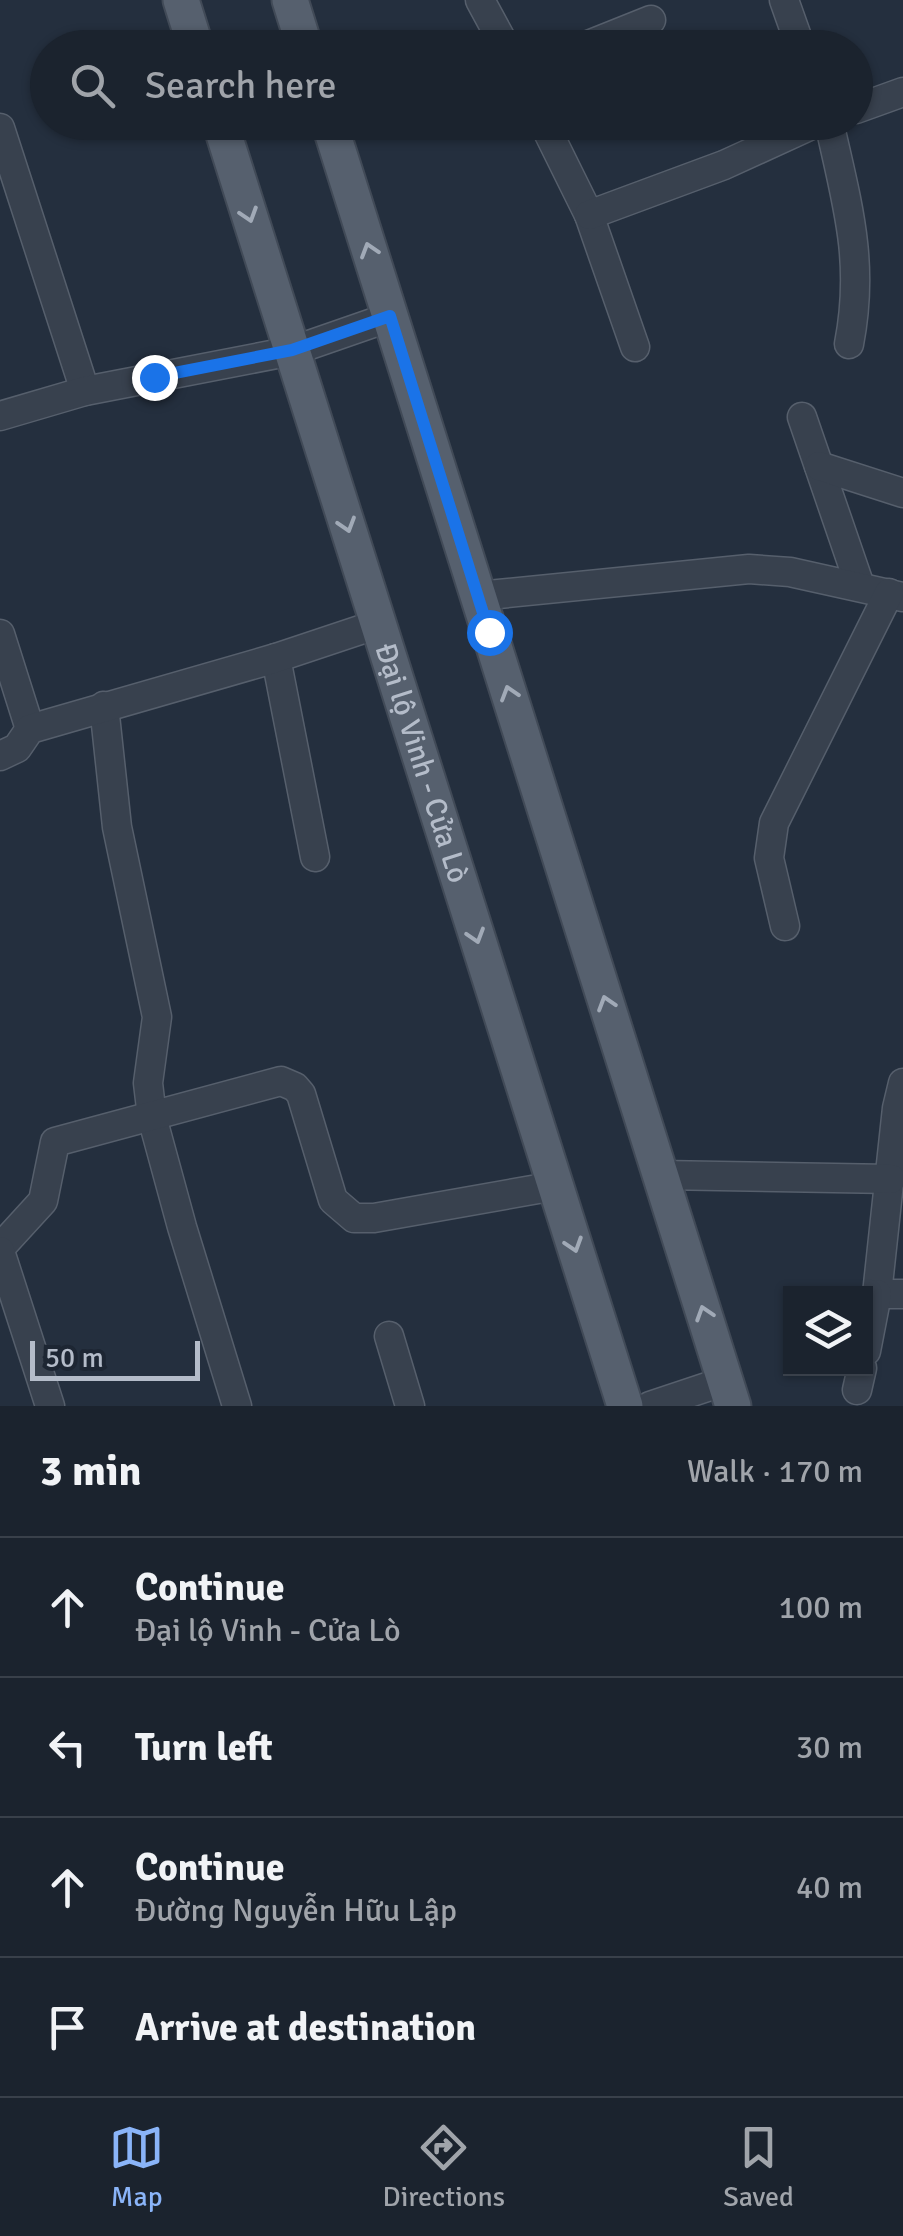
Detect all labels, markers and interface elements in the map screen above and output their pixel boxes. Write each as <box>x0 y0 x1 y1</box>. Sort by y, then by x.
search box <box>30 30 873 140</box>
icon: search <box>65 58 120 113</box>
text: Search here <box>145 62 337 109</box>
one-way arrow <box>237 206 258 223</box>
one-way arrow <box>360 242 380 259</box>
route end <box>132 355 178 401</box>
one-way arrow <box>335 516 356 533</box>
route start <box>467 610 513 656</box>
street label: Đại lộ Vinh - Cửa Lò <box>367 639 477 887</box>
one-way arrow <box>500 685 520 702</box>
one-way arrow <box>464 926 485 943</box>
one-way arrow <box>598 995 618 1012</box>
one-way arrow <box>562 1236 583 1253</box>
map controls <box>783 1286 873 1376</box>
button: layers <box>783 1286 873 1376</box>
one-way arrow <box>695 1305 716 1322</box>
scale bar <box>30 1336 200 1380</box>
text: 50 m <box>45 1341 104 1375</box>
text: 3 min <box>40 1446 141 1497</box>
text: Walk · 170 m <box>687 1452 863 1491</box>
text: Continue <box>135 1564 285 1611</box>
icon: ahead <box>40 1580 95 1635</box>
text: 100 m <box>779 1588 863 1627</box>
text: Đại lộ Vinh - Cửa Lò <box>135 1611 401 1650</box>
icon: left <box>40 1720 95 1775</box>
text: Turn left <box>135 1724 273 1771</box>
text: 30 m <box>796 1728 863 1767</box>
text: Continue <box>135 1844 285 1891</box>
icon: ahead <box>40 1860 95 1915</box>
text: 40 m <box>796 1868 863 1907</box>
text: Đường Nguyễn Hữu Lập <box>135 1891 457 1930</box>
icon: arrive <box>40 2000 95 2055</box>
text: Arrive at destination <box>135 2004 476 2051</box>
tab: Map <box>109 2120 164 2214</box>
tab: Directions <box>383 2120 505 2214</box>
tab: Saved <box>723 2120 794 2214</box>

